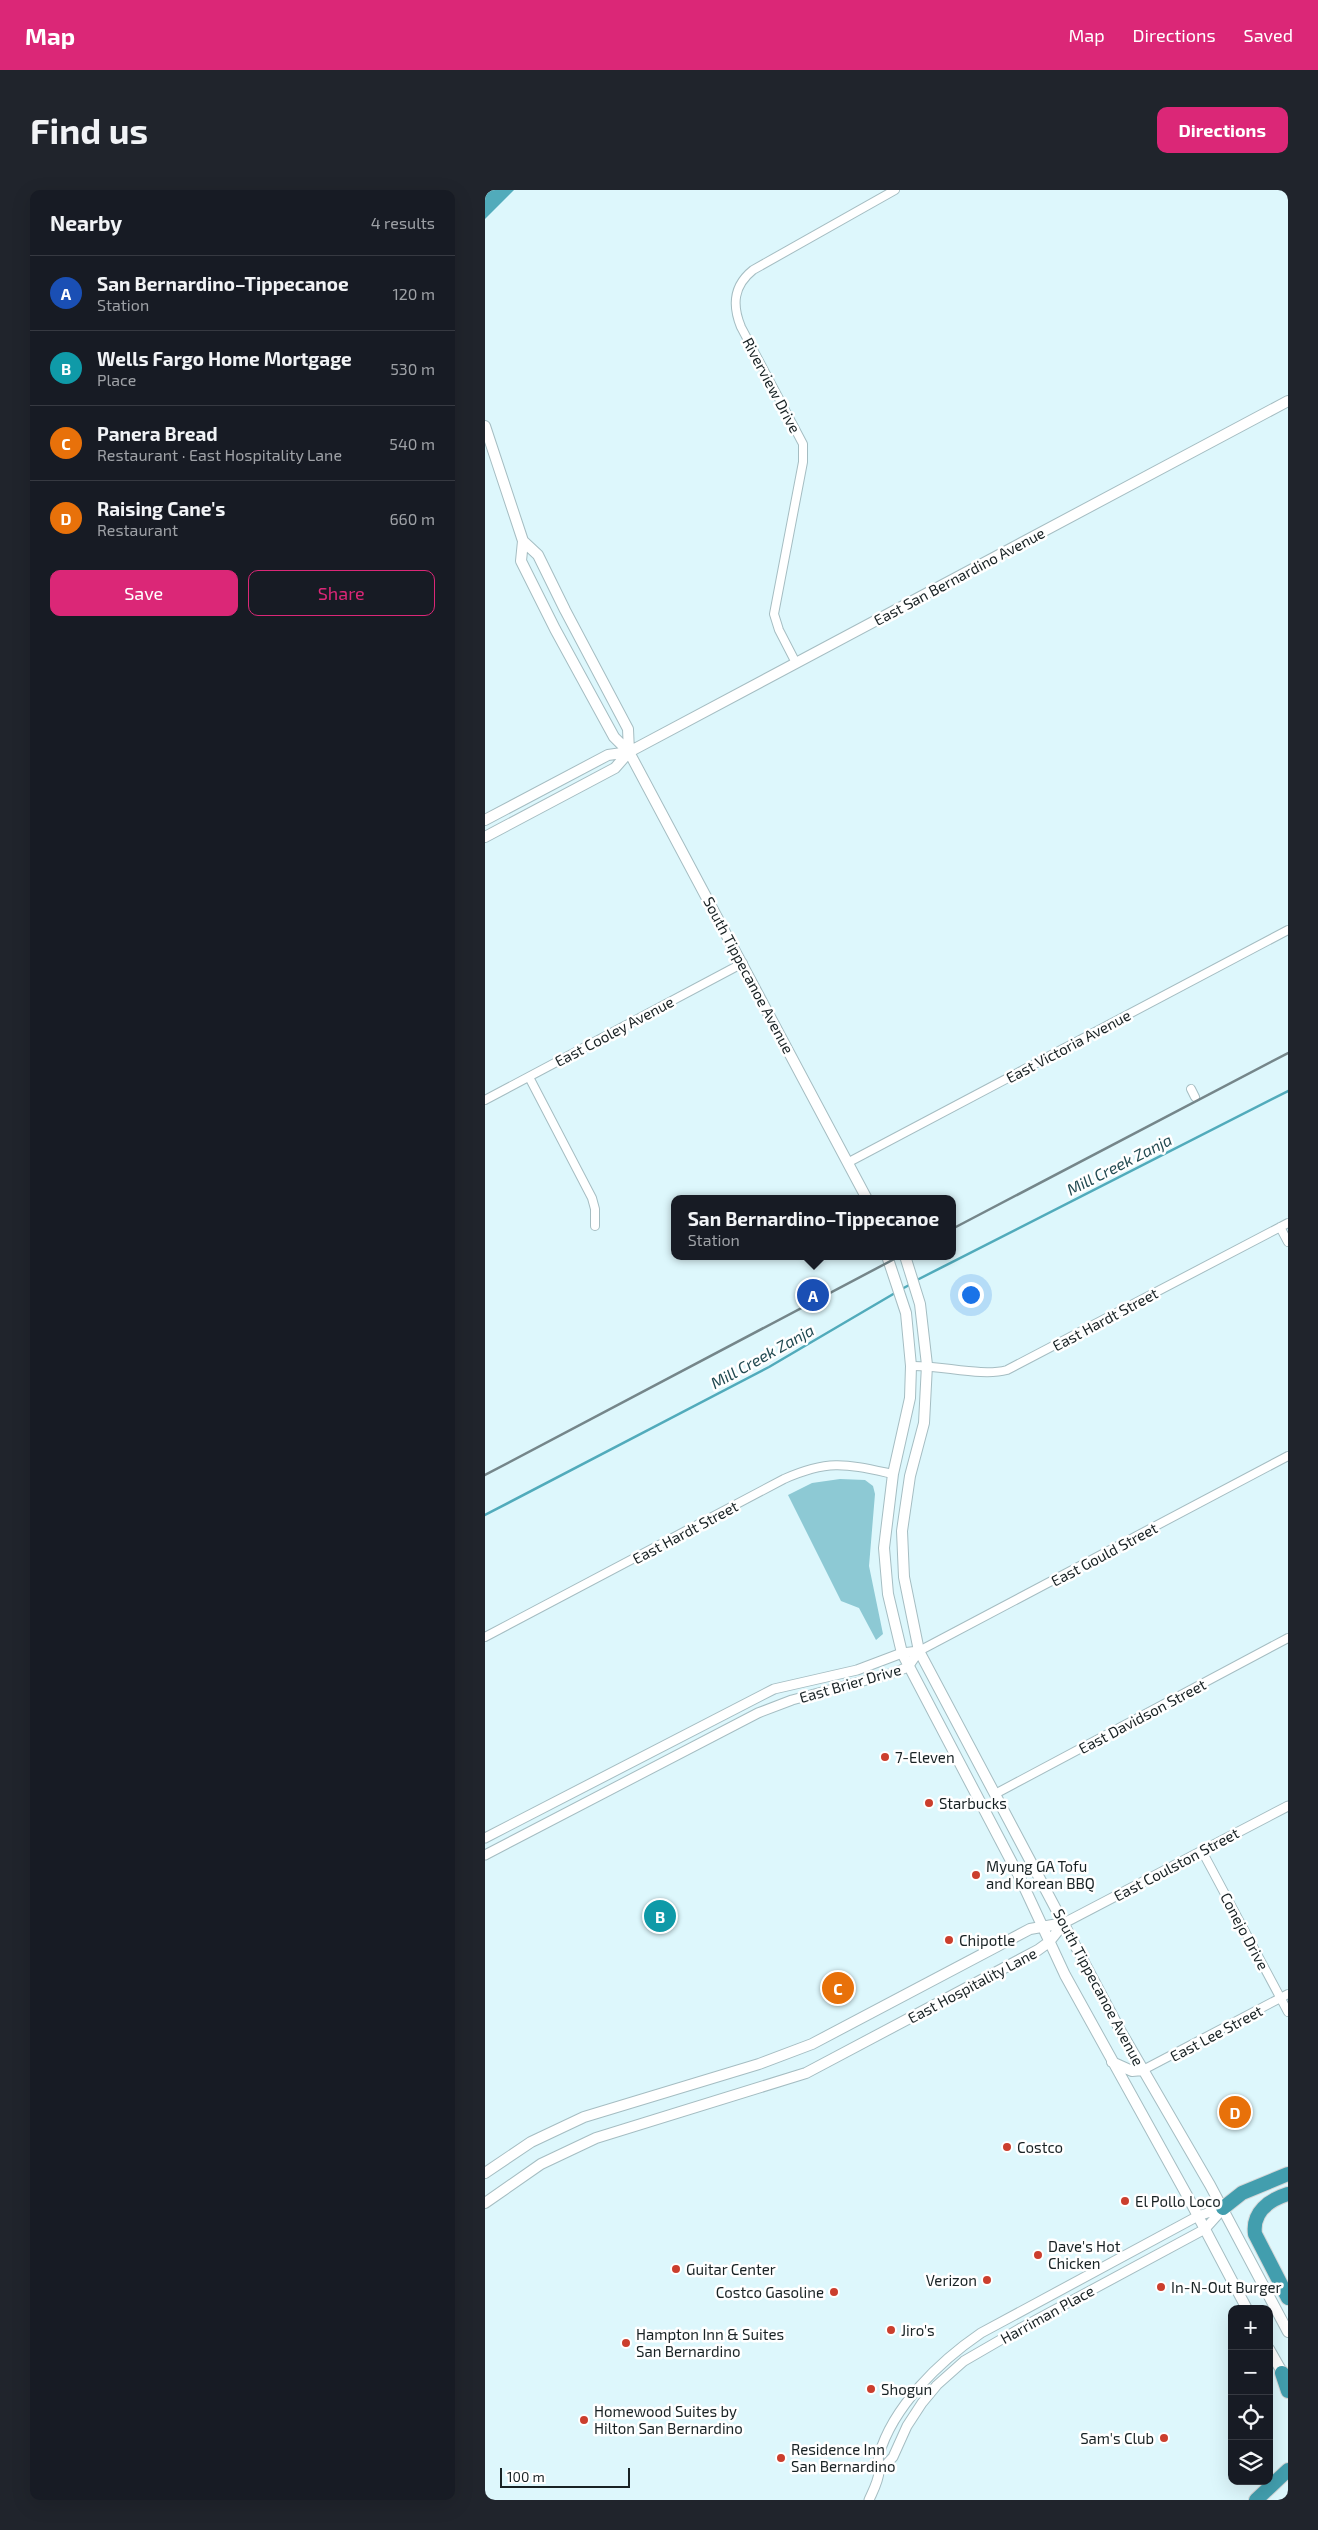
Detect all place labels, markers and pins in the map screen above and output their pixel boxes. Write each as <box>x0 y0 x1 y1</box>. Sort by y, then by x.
pin: A <box>797 1276 829 1314</box>
place label: 7-Eleven <box>895 1748 955 1766</box>
marker: 7-Eleven <box>879 1751 891 1763</box>
place label: Starbucks <box>939 1794 1007 1812</box>
marker: Starbucks <box>923 1797 935 1809</box>
place label: Myung GA Tofu and Korean BBQ <box>986 1857 1095 1893</box>
marker: Myung GA Tofu and Korean BBQ <box>970 1869 982 1881</box>
pin: B <box>644 1897 676 1935</box>
place label: Chipotle <box>959 1931 1015 1949</box>
marker: Chipotle <box>943 1934 955 1946</box>
pin: C <box>822 1969 854 2007</box>
pin: D <box>1219 2093 1251 2131</box>
place label: Costco <box>1017 2138 1063 2156</box>
marker: Costco <box>1001 2141 1013 2153</box>
place label: El Pollo Loco <box>1135 2192 1221 2210</box>
marker: El Pollo Loco <box>1119 2195 1131 2207</box>
place label: Dave's Hot Chicken <box>1048 2237 1121 2272</box>
marker: Dave's Hot Chicken <box>1032 2249 1044 2261</box>
place label: Guitar Center <box>686 2260 776 2278</box>
marker: Guitar Center <box>670 2263 682 2275</box>
place label: Verizon <box>926 2271 977 2289</box>
marker: Verizon <box>981 2274 993 2286</box>
place label: In-N-Out Burger <box>1171 2278 1282 2296</box>
marker: In-N-Out Burger <box>1155 2281 1167 2293</box>
place label: Costco Gasoline <box>716 2283 824 2301</box>
marker: Costco Gasoline <box>828 2286 840 2298</box>
place label: Jiro's <box>901 2321 935 2339</box>
marker: Jiro's <box>885 2324 897 2336</box>
place label: Hampton Inn & Suites San Bernardino <box>636 2325 784 2360</box>
marker: Hampton Inn & Suites San Bernardino <box>620 2337 632 2349</box>
place label: Shogun <box>881 2380 932 2398</box>
marker: Shogun <box>865 2383 877 2395</box>
place label: Homewood Suites by Hilton San Bernardino <box>594 2402 743 2437</box>
marker: Homewood Suites by Hilton San Bernardino <box>578 2414 590 2426</box>
place label: Sam's Club <box>1080 2429 1154 2447</box>
marker: Sam's Club <box>1158 2432 1170 2444</box>
place label: Residence Inn San Bernardino <box>791 2440 895 2475</box>
marker: Residence Inn San Bernardino <box>775 2452 787 2464</box>

